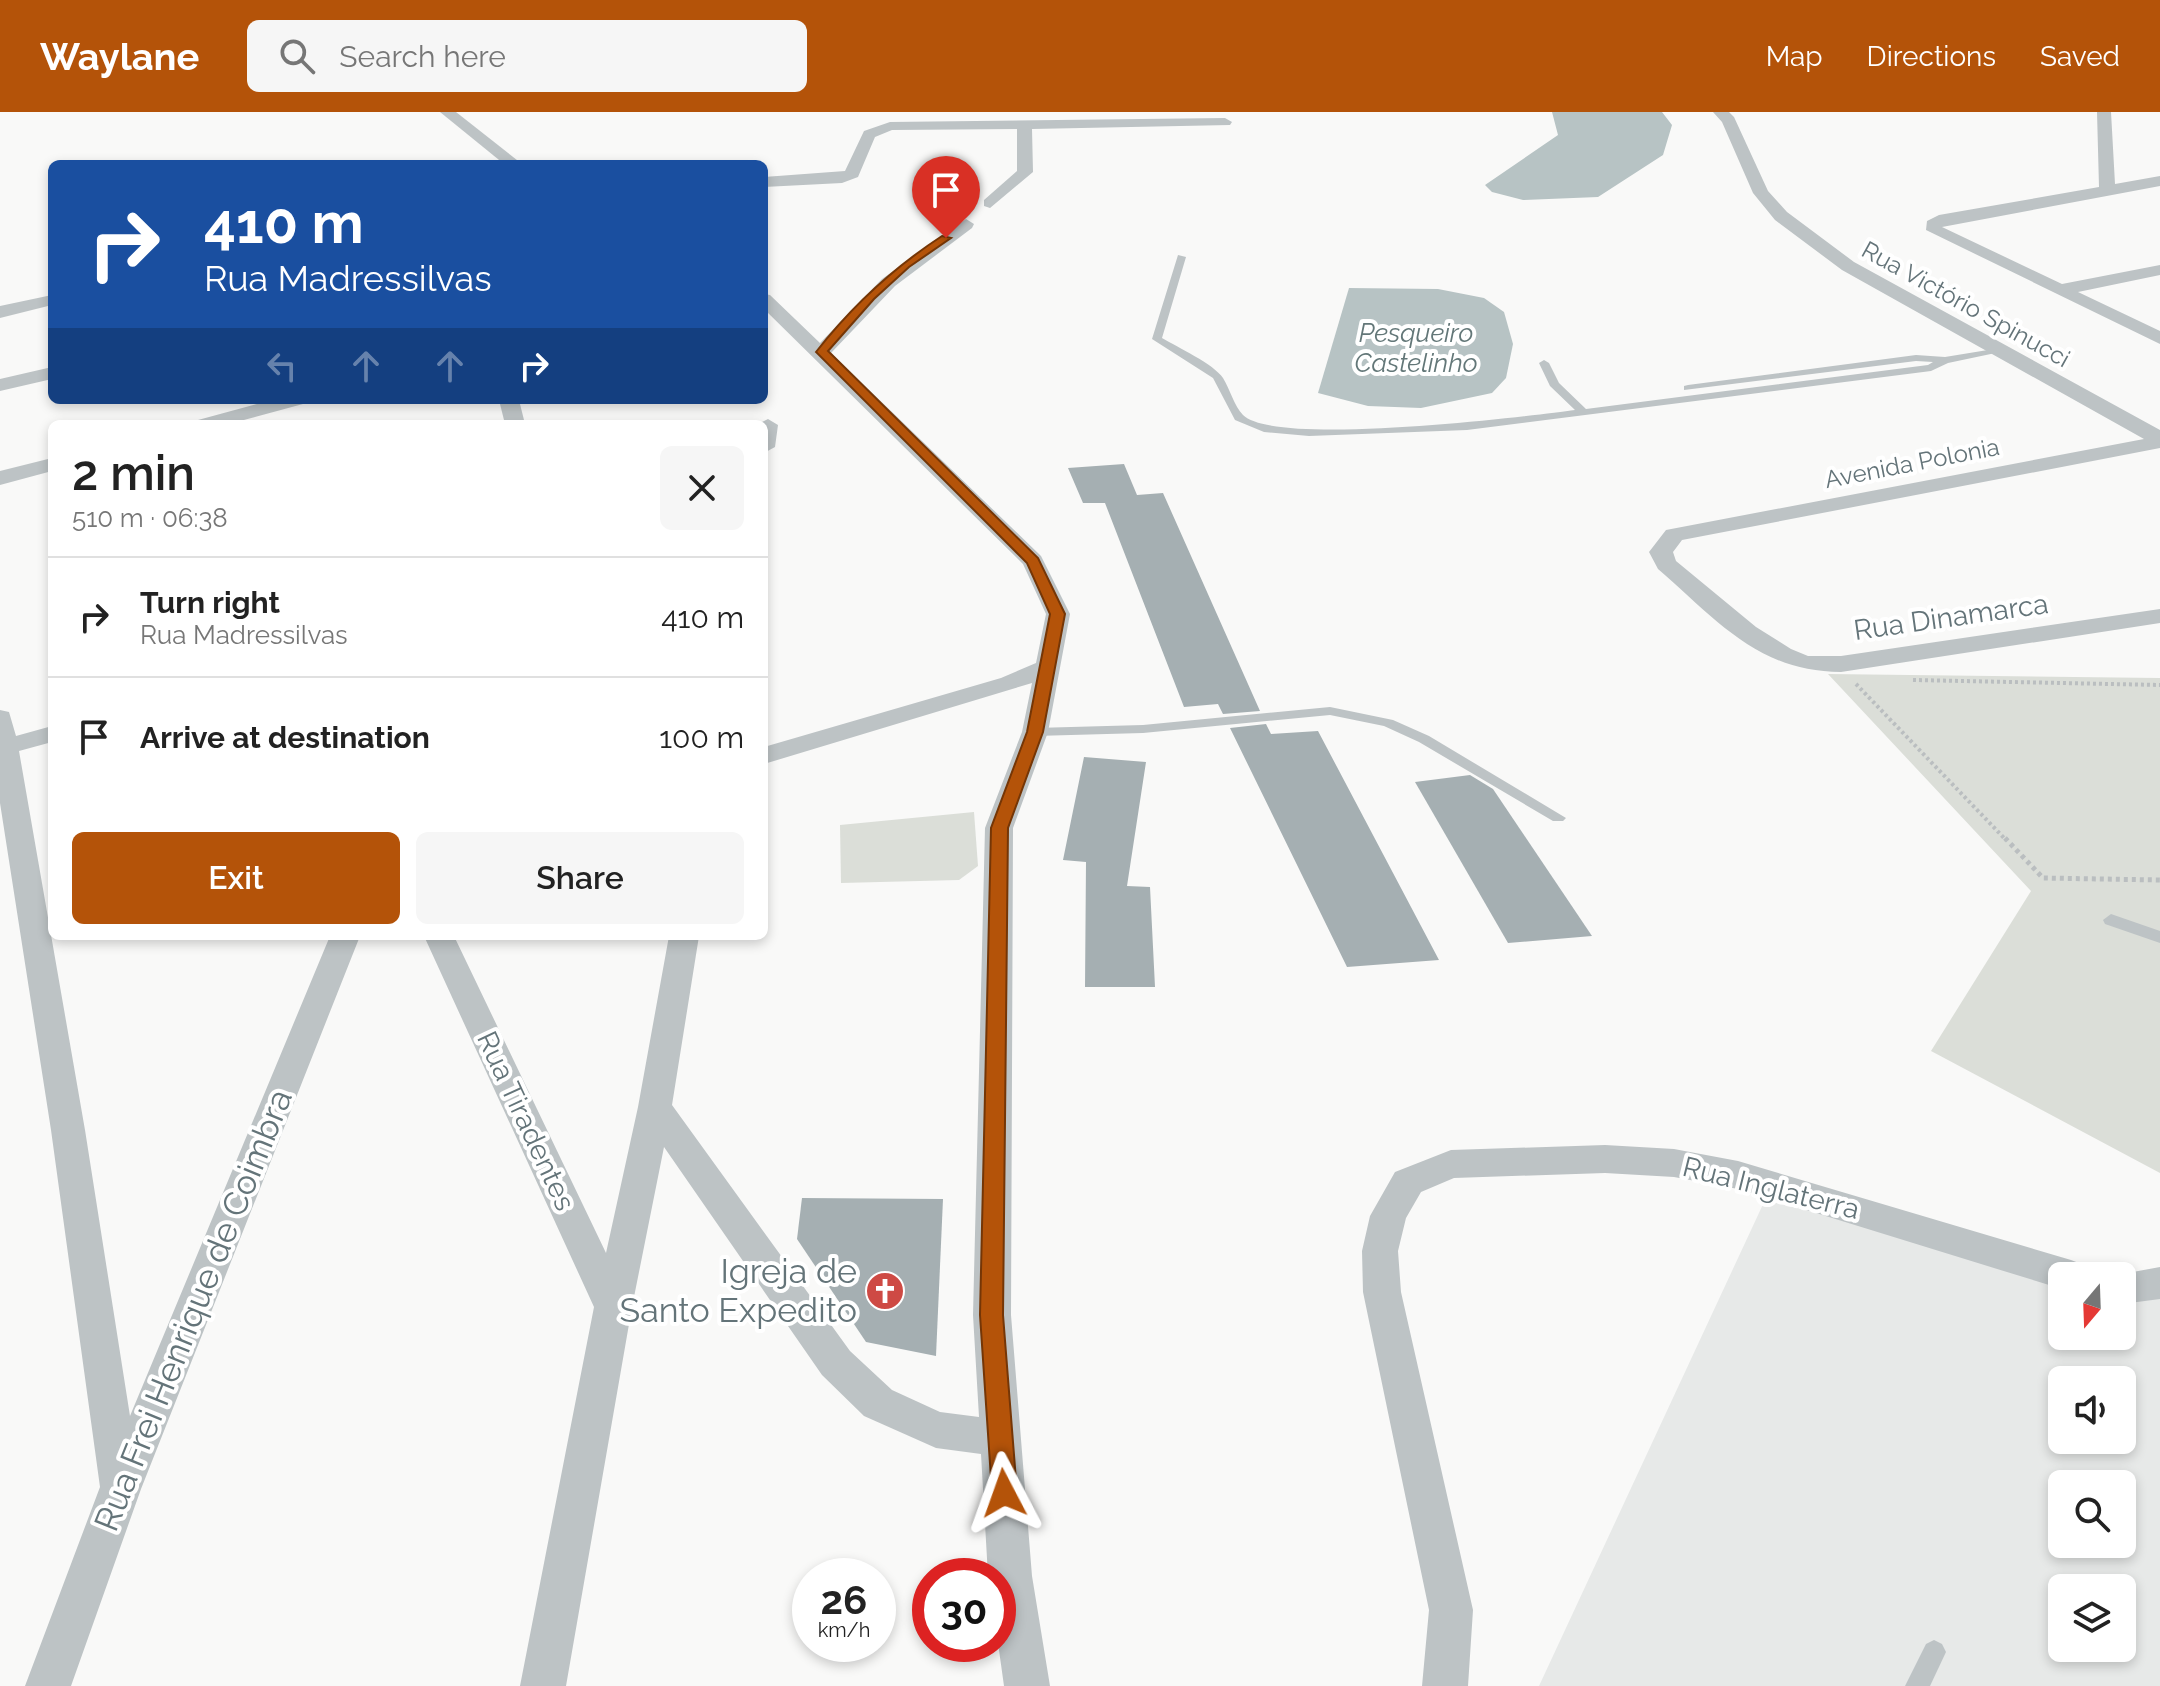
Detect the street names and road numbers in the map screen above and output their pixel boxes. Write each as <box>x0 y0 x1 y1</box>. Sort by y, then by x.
street label: Rua Victório Spinucci <box>1857 235 2075 373</box>
street label: Avenida Polonia <box>1822 432 2002 494</box>
street label: Rua Dinamarca <box>1852 587 2050 647</box>
street label: Rua Tiradentes <box>470 1026 582 1216</box>
street label: Rua Frei Henrique de Coimbra <box>86 1083 300 1537</box>
street label: Rua Inglaterra <box>1679 1150 1863 1226</box>

